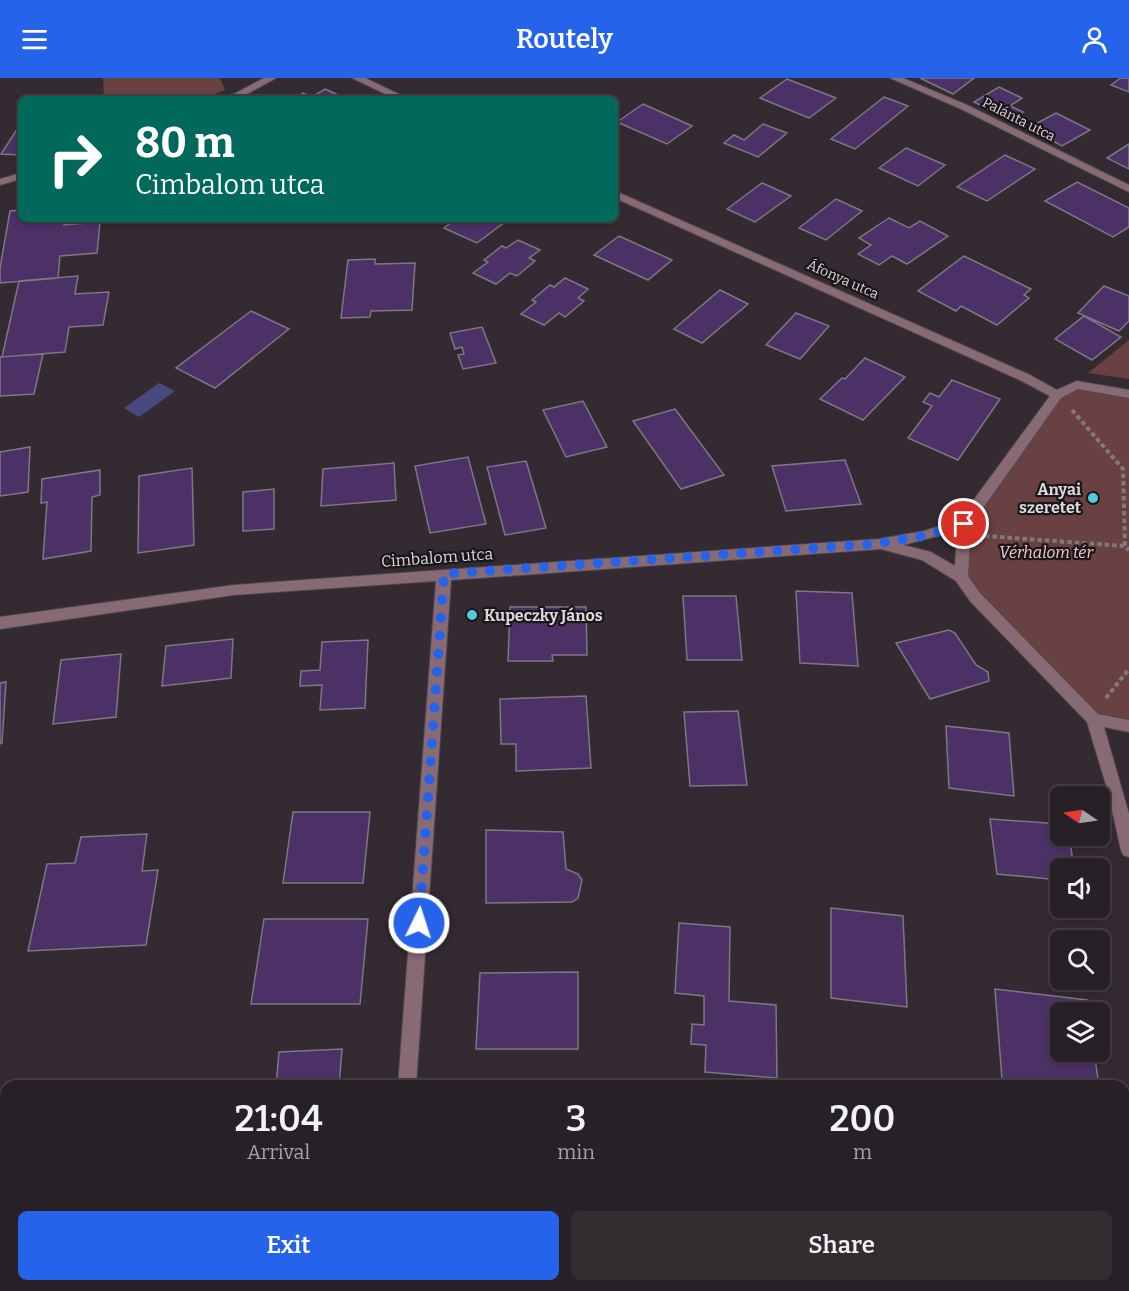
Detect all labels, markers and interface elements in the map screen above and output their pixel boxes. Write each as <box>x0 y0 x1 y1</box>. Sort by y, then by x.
icon: menu <box>18 23 51 56</box>
text: Routely <box>516 23 613 55</box>
icon: person <box>1078 23 1111 56</box>
street label: Palánta utca <box>979 94 1058 145</box>
text: 80 m <box>135 118 235 168</box>
icon: right <box>36 120 114 198</box>
text: Cimbalom utca <box>135 169 325 201</box>
street label: Áfonya utca <box>804 255 882 303</box>
place label: Anyai szeretet <box>1019 480 1082 517</box>
marker: Anyai szeretet <box>1086 491 1100 505</box>
pin <box>938 498 989 549</box>
icon: arrive <box>947 507 980 540</box>
park label: Vérhalom tér <box>999 543 1094 562</box>
street label: Cimbalom utca <box>380 544 494 571</box>
place label: Kupeczky János <box>484 606 603 625</box>
marker: Kupeczky János <box>465 608 479 622</box>
north arrow <box>1050 786 1110 846</box>
map controls <box>1050 786 1110 1062</box>
button: sound <box>1050 858 1110 918</box>
position arrow <box>387 891 451 955</box>
button: search <box>1050 930 1110 990</box>
button: layers <box>1050 1002 1110 1062</box>
text: 21:04 <box>235 1097 323 1141</box>
text: 3 <box>566 1097 586 1141</box>
text: 200 <box>829 1097 895 1141</box>
text: Arrival <box>247 1140 310 1164</box>
text: min <box>557 1140 595 1164</box>
text: m <box>853 1140 872 1164</box>
button: Exit <box>18 1211 559 1280</box>
button: Share <box>571 1211 1112 1280</box>

